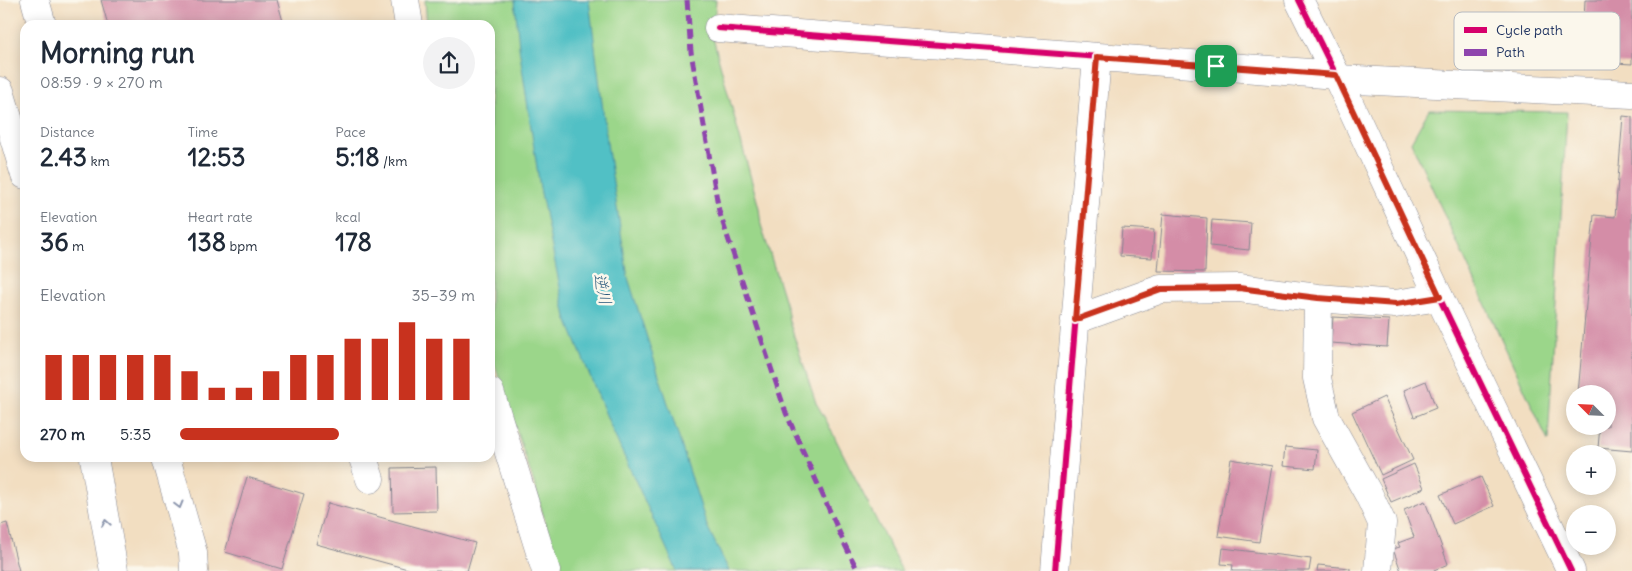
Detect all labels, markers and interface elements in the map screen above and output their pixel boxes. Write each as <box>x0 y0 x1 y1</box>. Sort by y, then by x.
legend <box>1454 12 1620 70</box>
text: Cycle path <box>1496 21 1563 39</box>
text: Morning run <box>40 35 195 71</box>
button: share <box>423 37 475 89</box>
text: Path <box>1496 43 1525 61</box>
pin <box>1195 45 1237 87</box>
icon: arrive <box>1202 52 1230 80</box>
text: 08:59 · 9 × 270 m <box>40 72 163 92</box>
text: Distance <box>40 123 95 141</box>
text: Time <box>188 123 218 141</box>
text: Pace <box>335 123 366 141</box>
text: 2.43 <box>40 141 87 173</box>
text: 12:53 <box>188 141 246 173</box>
text: 5:18 <box>335 141 380 173</box>
text: km <box>87 152 110 170</box>
text: /km <box>380 152 408 170</box>
text: Elevation <box>40 208 97 226</box>
text: Heart rate <box>188 208 253 226</box>
text: kcal <box>335 208 361 226</box>
text: 36 <box>40 226 69 258</box>
text: 138 <box>188 226 226 258</box>
text: 178 <box>335 226 372 258</box>
text: m <box>69 237 84 255</box>
text: bpm <box>226 237 258 255</box>
water label: 逆川 <box>590 271 616 307</box>
text: Elevation <box>40 285 106 305</box>
text: 35–39 m <box>411 285 475 305</box>
north arrow <box>1566 385 1616 435</box>
map controls <box>1566 385 1616 555</box>
text: 270 m <box>40 424 85 444</box>
text: 5:35 <box>120 424 151 444</box>
button: + <box>1566 445 1616 495</box>
one-way arrow <box>174 500 184 508</box>
button: − <box>1566 505 1616 555</box>
one-way arrow <box>101 519 112 527</box>

